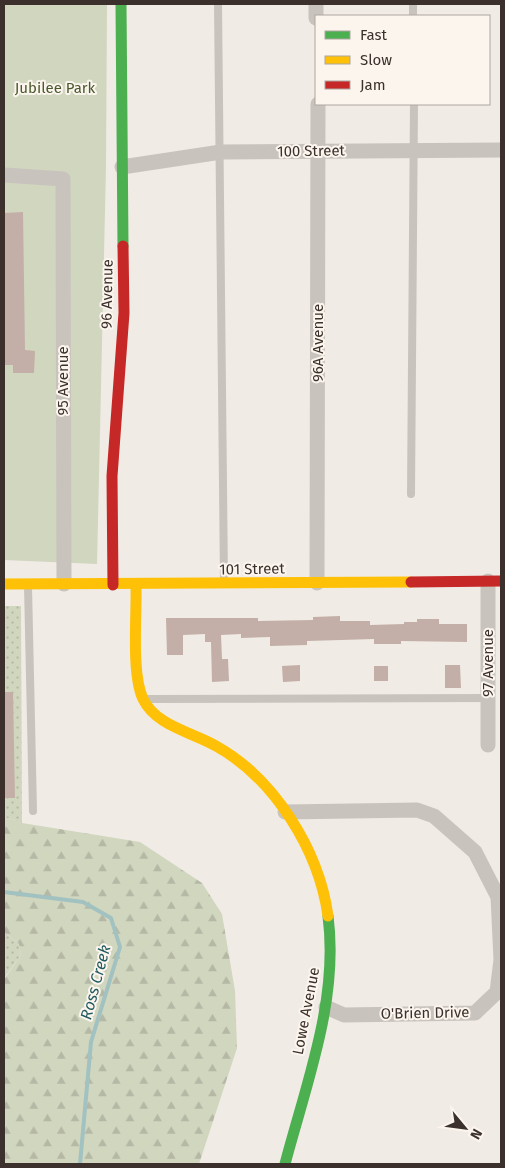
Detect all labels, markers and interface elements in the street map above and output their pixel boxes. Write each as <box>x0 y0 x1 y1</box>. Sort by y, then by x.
legend <box>315 15 490 105</box>
text: Fast <box>360 26 387 44</box>
text: Slow <box>360 51 392 69</box>
text: Jam <box>360 76 386 94</box>
park label: Jubilee Park <box>15 79 96 97</box>
street label: 100 Street <box>277 141 346 161</box>
street label: 96 Avenue <box>97 259 117 329</box>
street label: 96A Avenue <box>309 304 327 382</box>
street label: 95 Avenue <box>54 346 72 416</box>
street label: 101 Street <box>219 559 286 579</box>
street label: 97 Avenue <box>479 629 497 697</box>
water label: Ross Creek <box>76 942 115 1022</box>
street label: Lowe Avenue <box>289 966 323 1056</box>
street label: O'Brien Drive <box>380 1003 470 1023</box>
north arrow <box>440 1103 490 1153</box>
text: N <box>466 1126 486 1142</box>

